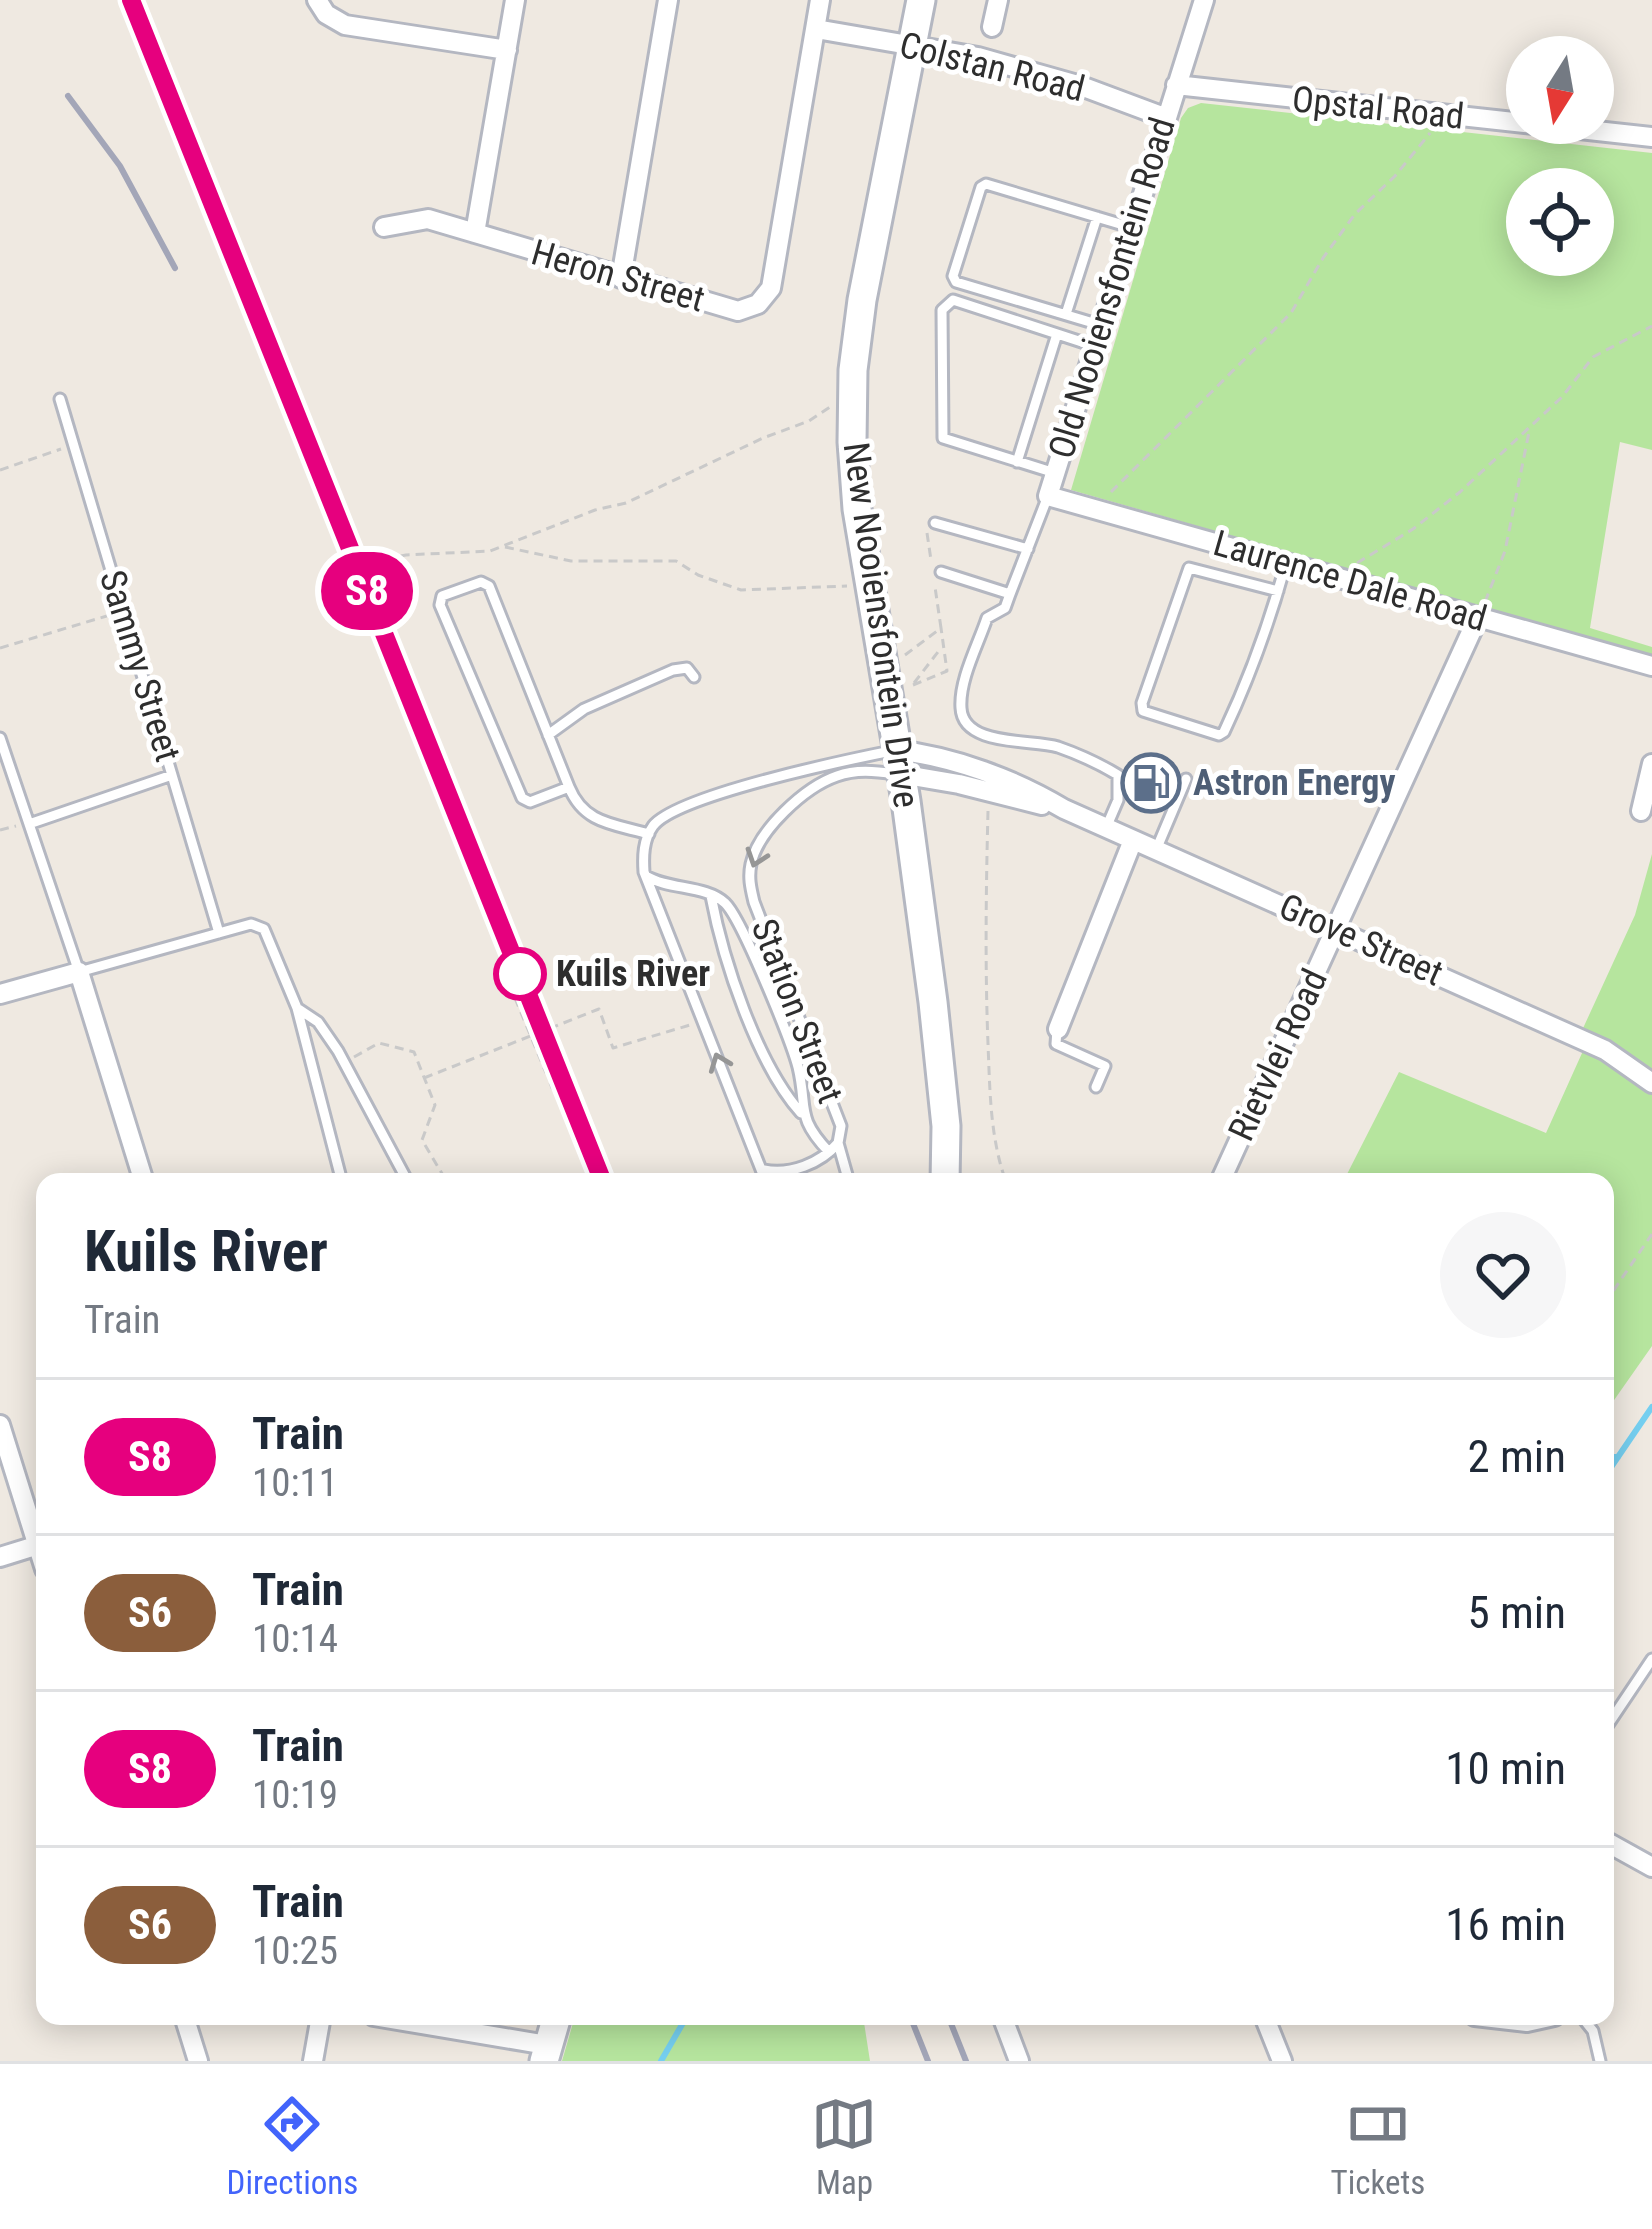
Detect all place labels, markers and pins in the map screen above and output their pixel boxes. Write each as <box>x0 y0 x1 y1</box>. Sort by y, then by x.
fuel station icon: Astron Energy <box>1120 752 1182 814</box>
place label: Astron Energy <box>1193 762 1395 804</box>
marker: Kuils River <box>495 949 545 999</box>
place label: Kuils River <box>556 953 710 995</box>

